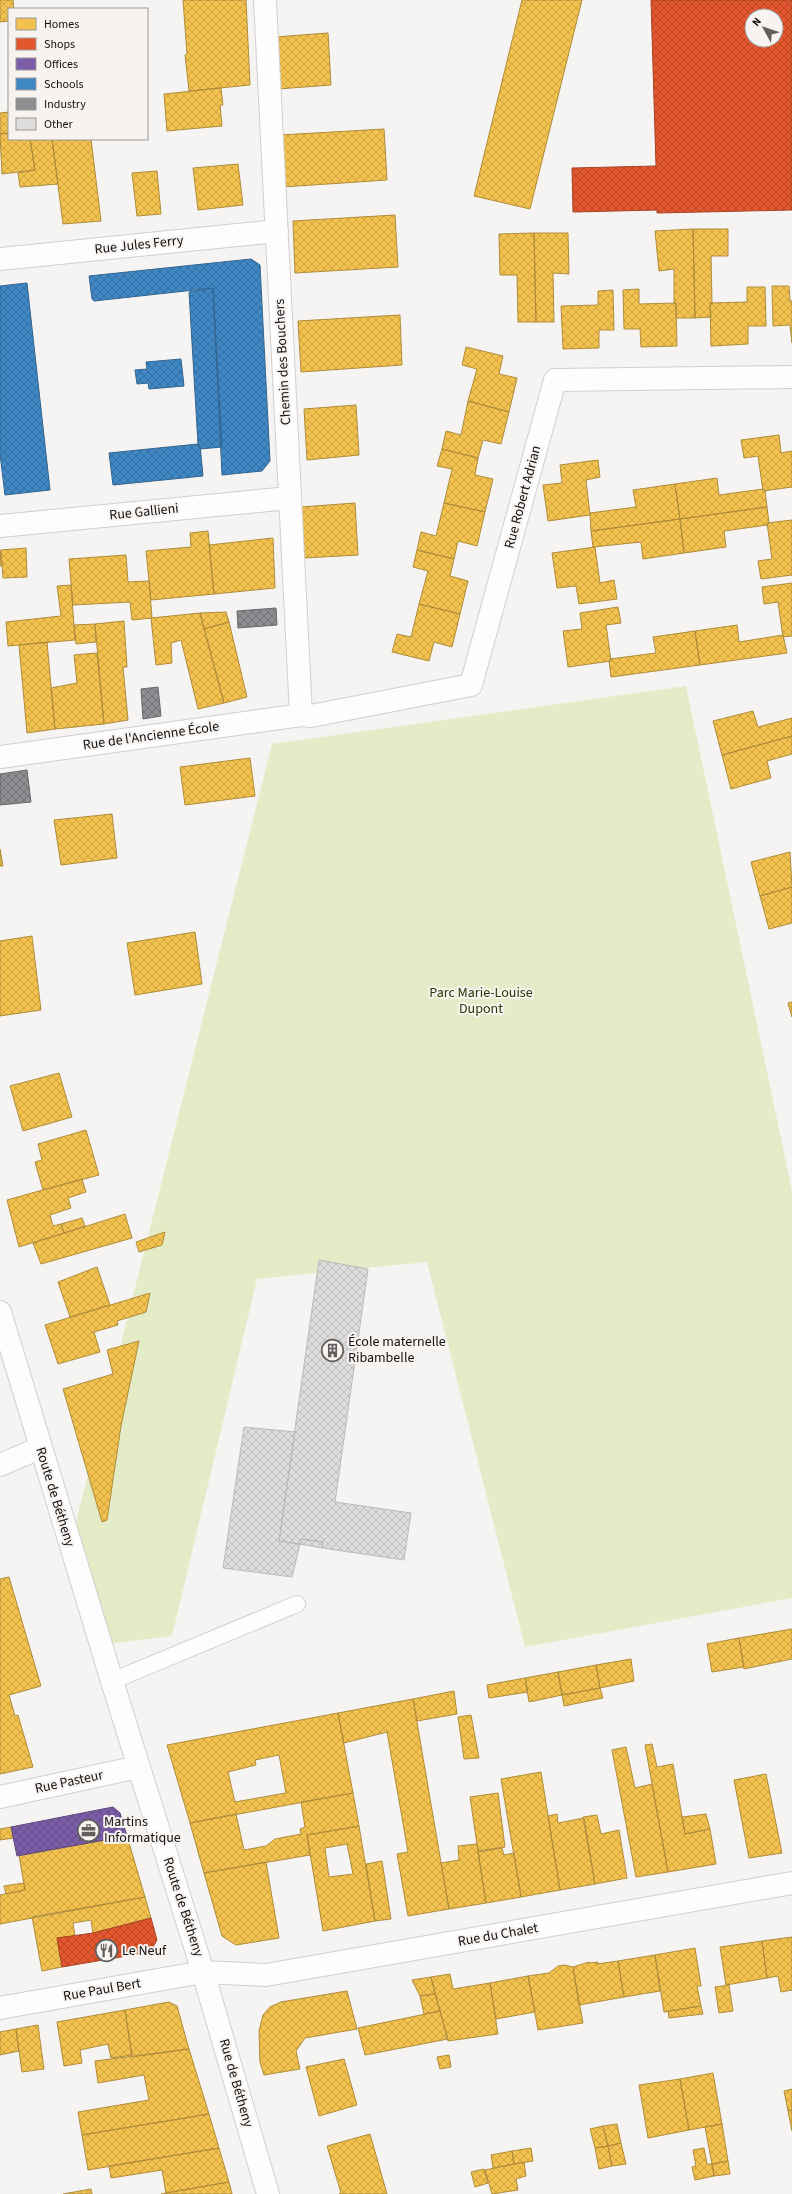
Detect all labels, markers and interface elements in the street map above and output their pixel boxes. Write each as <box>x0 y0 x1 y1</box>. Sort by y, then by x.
legend <box>8 8 148 140</box>
north arrow <box>744 8 784 48</box>
text: N <box>749 14 765 30</box>
text: Homes <box>44 16 79 33</box>
text: Shops <box>44 36 75 53</box>
text: Offices <box>44 56 78 73</box>
text: Schools <box>44 76 84 93</box>
text: Industry <box>44 96 86 113</box>
text: Other <box>44 116 74 133</box>
street label: Rue Jules Ferry <box>94 230 185 260</box>
street label: Chemin des Bouchers <box>270 298 296 426</box>
street label: Rue Robert Adrian <box>500 443 546 551</box>
street label: Rue Gallieni <box>108 498 180 526</box>
street label: Rue de l'Ancienne École <box>81 717 221 755</box>
park label: Parc Marie-Louise Dupont <box>429 983 533 1019</box>
place label: École maternelle Ribambelle <box>348 1332 446 1368</box>
building icon: École maternelle Ribambelle <box>319 1337 345 1363</box>
street label: Route de Bétheny <box>30 1445 80 1550</box>
street label: Rue Pasteur <box>33 1765 105 1799</box>
place label: Martins Informatique <box>104 1812 181 1848</box>
office icon: Martins Informatique <box>76 1817 102 1843</box>
street label: Route de Bétheny <box>158 1855 209 1960</box>
street label: Rue du Chalet <box>456 1918 540 1952</box>
restaurant icon: Le Neuf <box>94 1938 120 1964</box>
place label: Le Neuf <box>122 1941 167 1961</box>
street label: Rue Paul Bert <box>62 1973 143 2007</box>
street label: Rue de Bétheny <box>214 2036 258 2130</box>

